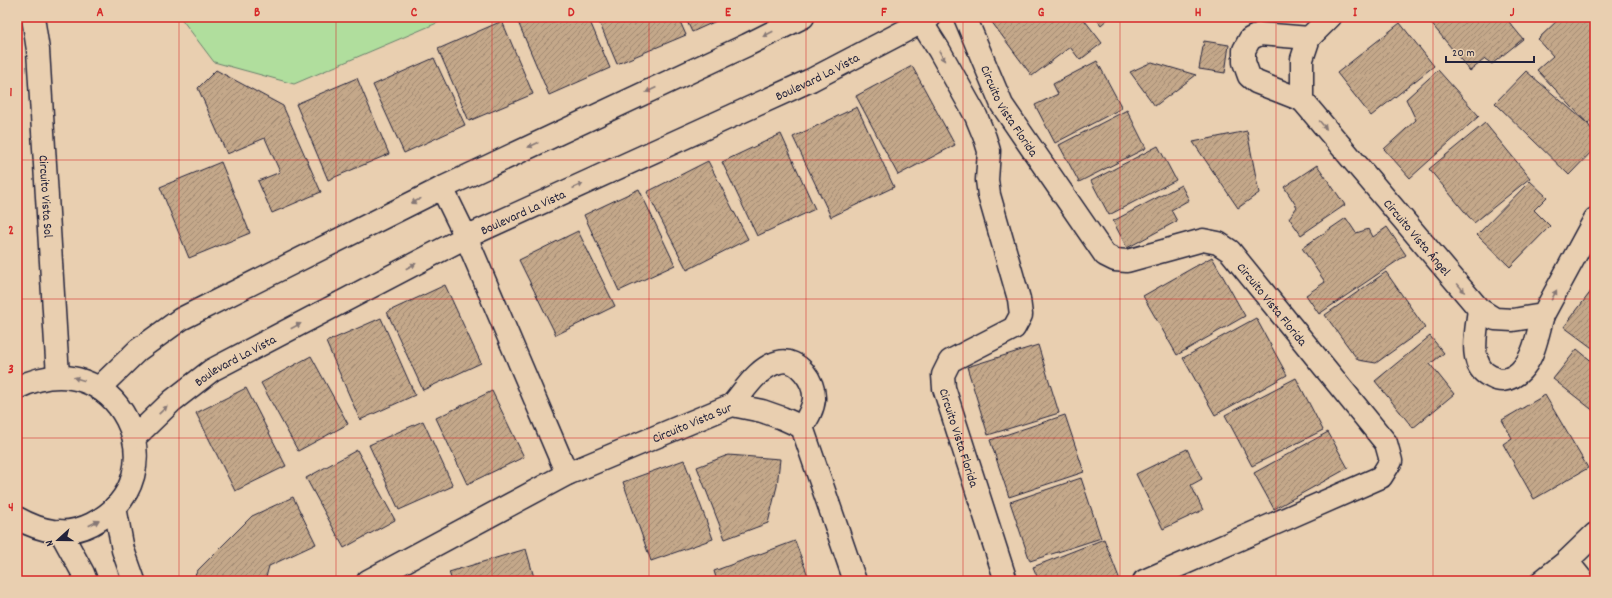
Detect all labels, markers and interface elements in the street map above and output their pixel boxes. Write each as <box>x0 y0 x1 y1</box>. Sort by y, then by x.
text: A <box>96 4 104 23</box>
text: B <box>254 4 260 23</box>
text: C <box>411 4 418 23</box>
text: D <box>568 4 575 23</box>
text: E <box>725 4 732 23</box>
text: F <box>881 4 887 23</box>
text: G <box>1038 4 1045 23</box>
text: H <box>1195 4 1202 23</box>
text: I <box>1353 4 1358 23</box>
text: J <box>1510 4 1515 23</box>
one-way arrow <box>763 31 774 38</box>
scale bar <box>1446 38 1534 64</box>
text: 20 m <box>1452 45 1475 62</box>
street label: Boulevard La Vista <box>773 49 864 107</box>
one-way arrow <box>939 50 946 62</box>
street label: Circuito Vista Florida <box>974 63 1042 162</box>
text: 1 <box>10 84 13 103</box>
one-way arrow <box>645 87 657 93</box>
one-way arrow <box>1318 119 1327 130</box>
one-way arrow <box>527 142 539 148</box>
street label: Circuito Vista Sol <box>32 154 57 239</box>
one-way arrow <box>573 183 584 189</box>
street label: Boulevard La Vista <box>478 186 570 241</box>
street label: Circuito Vista Ángel <box>1378 196 1454 281</box>
one-way arrow <box>410 198 421 204</box>
text: 2 <box>8 222 14 241</box>
street label: Circuito Vista Florida <box>1231 259 1311 352</box>
one-way arrow <box>405 263 416 269</box>
one-way arrow <box>1456 282 1465 293</box>
one-way arrow <box>1551 289 1557 301</box>
one-way arrow <box>290 323 301 329</box>
street label: Boulevard La Vista <box>191 331 281 392</box>
text: 3 <box>8 361 14 380</box>
one-way arrow <box>73 376 85 382</box>
street label: Circuito Vista Florida <box>933 386 982 491</box>
street label: Circuito Vista Sur <box>650 399 735 449</box>
one-way arrow <box>158 405 168 415</box>
text: 4 <box>8 499 14 518</box>
north arrow <box>38 520 78 560</box>
one-way arrow <box>88 520 100 526</box>
text: N <box>42 537 59 548</box>

